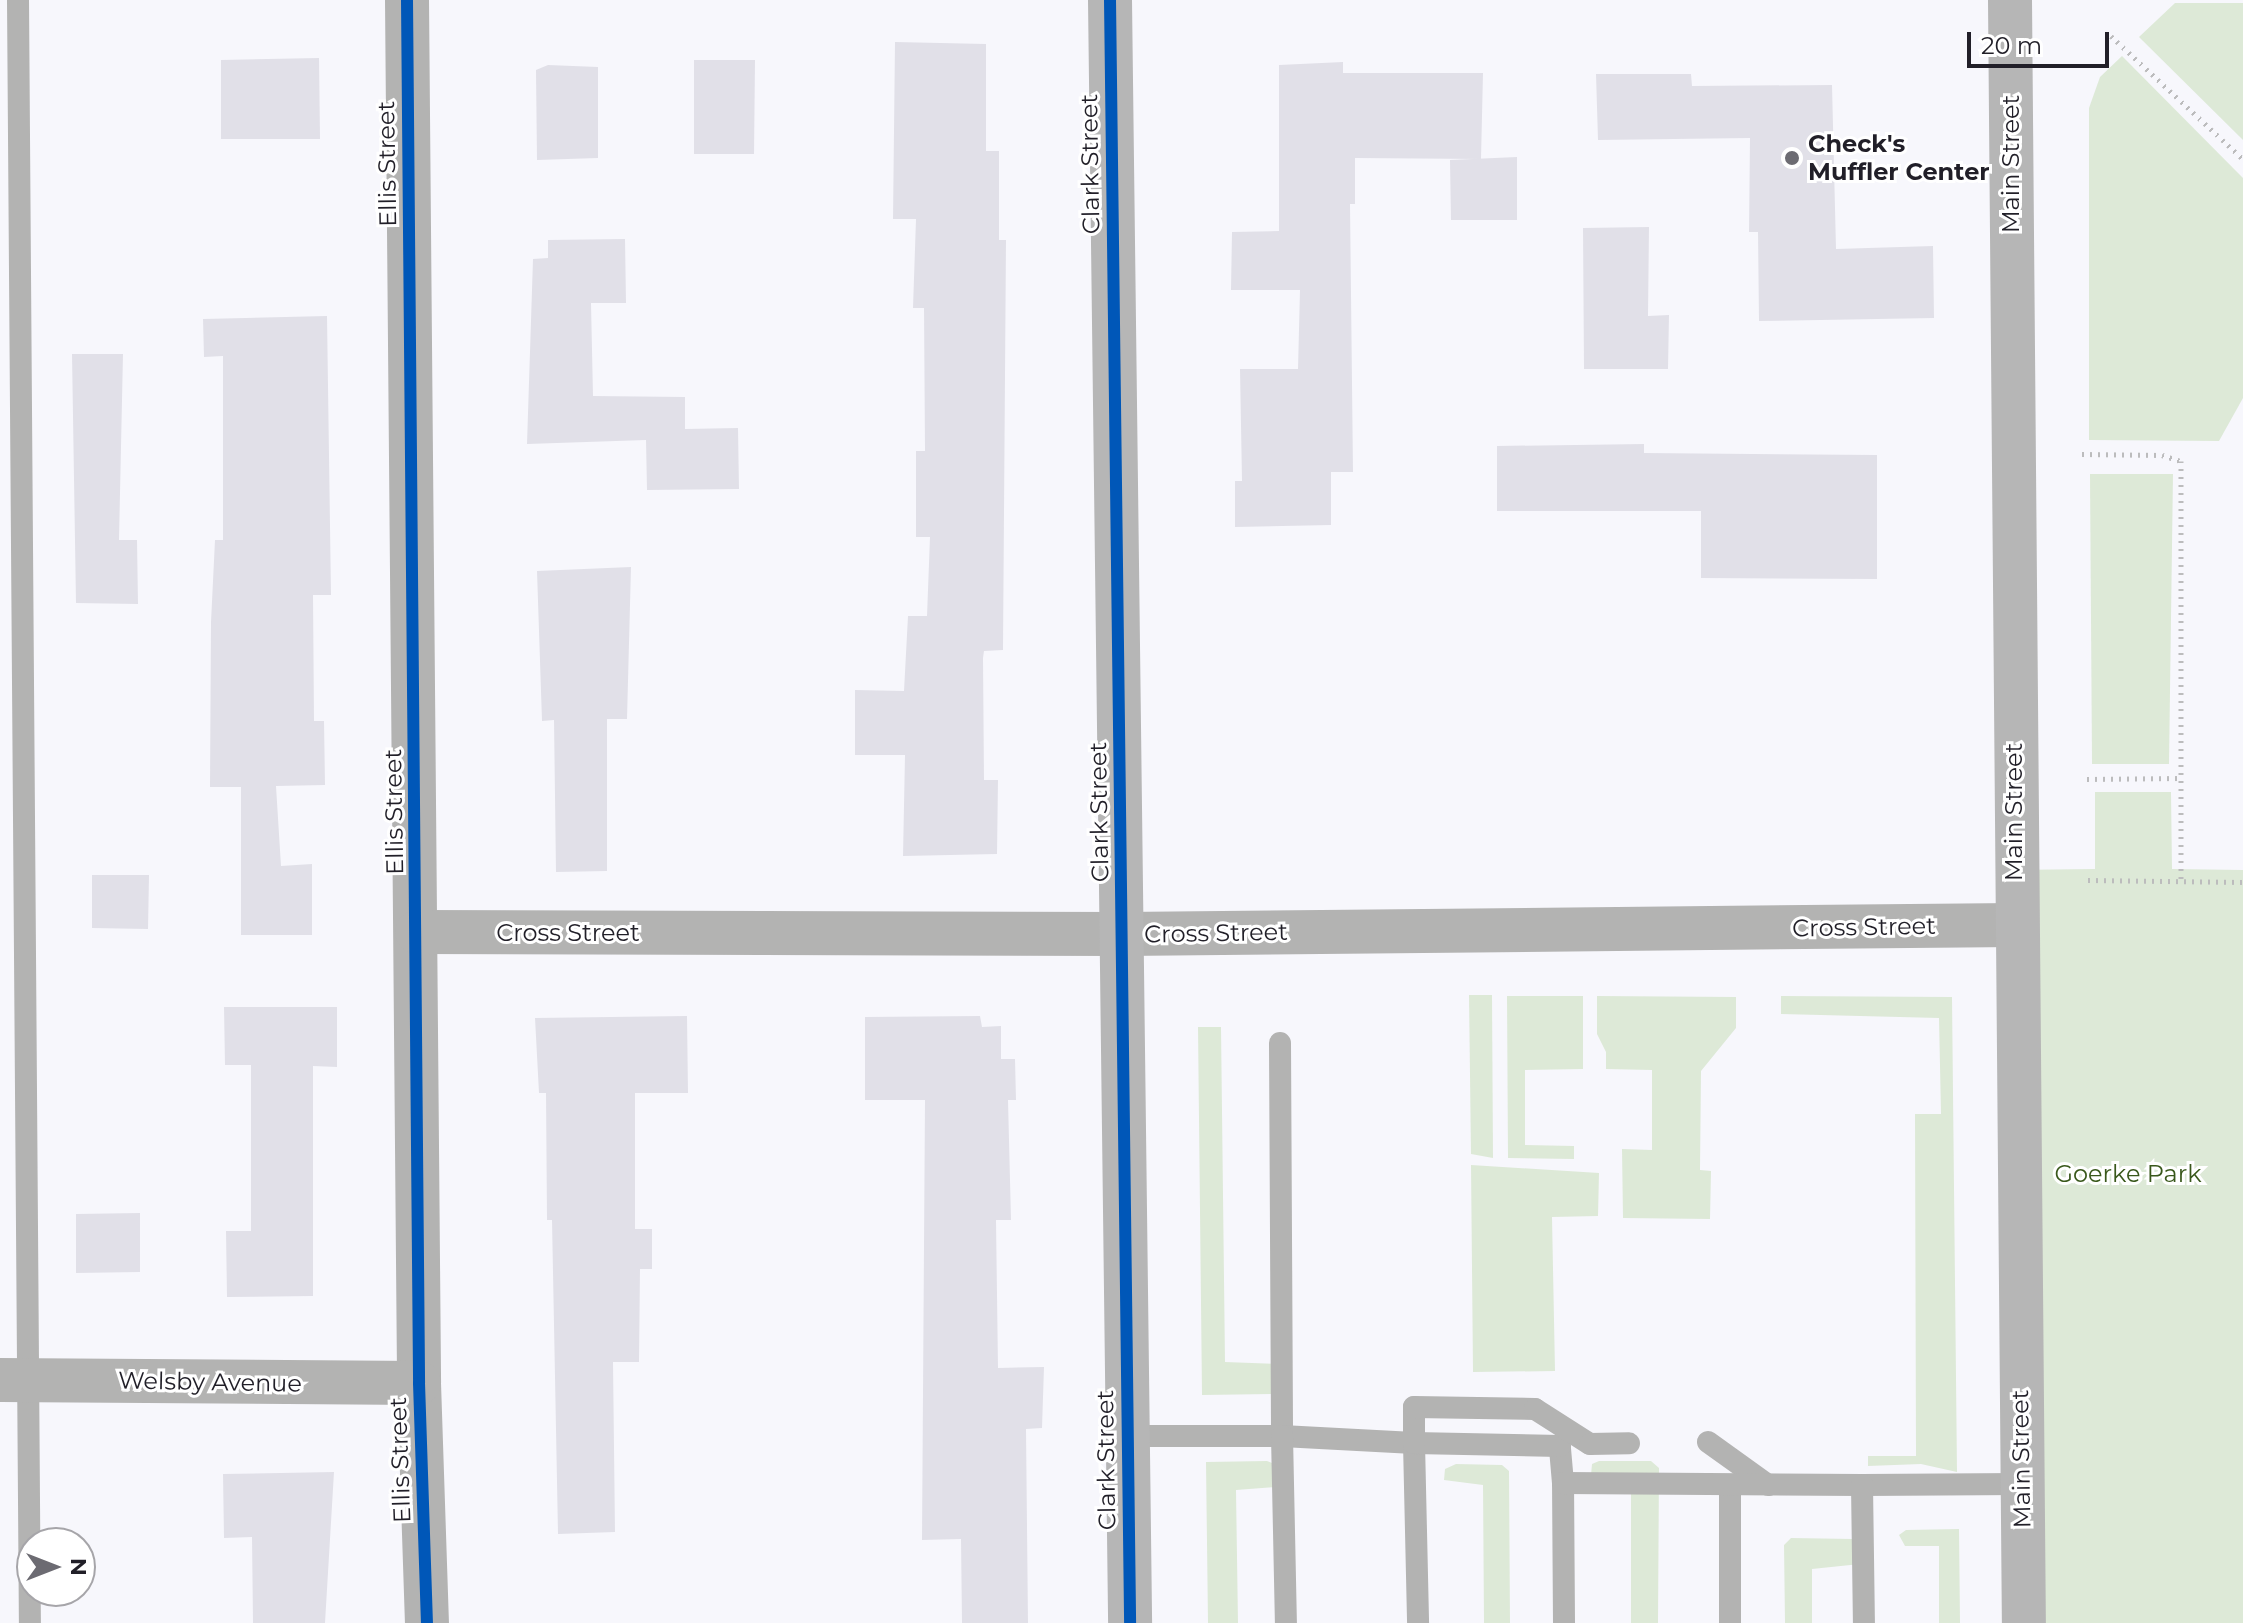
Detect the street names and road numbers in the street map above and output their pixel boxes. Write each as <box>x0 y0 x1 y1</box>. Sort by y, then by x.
street label: Clark Street <box>1074 94 1106 234</box>
street label: Main Street <box>1997 95 2025 233</box>
street label: Ellis Street <box>372 101 402 227</box>
street label: Clark Street <box>1083 742 1115 882</box>
street label: Main Street <box>2000 743 2028 881</box>
street label: Ellis Street <box>379 749 409 875</box>
street label: Cross Street <box>1792 911 1936 943</box>
street label: Cross Street <box>1144 917 1288 949</box>
street label: Cross Street <box>496 919 640 947</box>
street label: Welsby Avenue <box>118 1366 302 1398</box>
street label: Main Street <box>2005 1389 2037 1529</box>
street label: Clark Street <box>1090 1390 1122 1530</box>
street label: Ellis Street <box>383 1397 417 1523</box>

